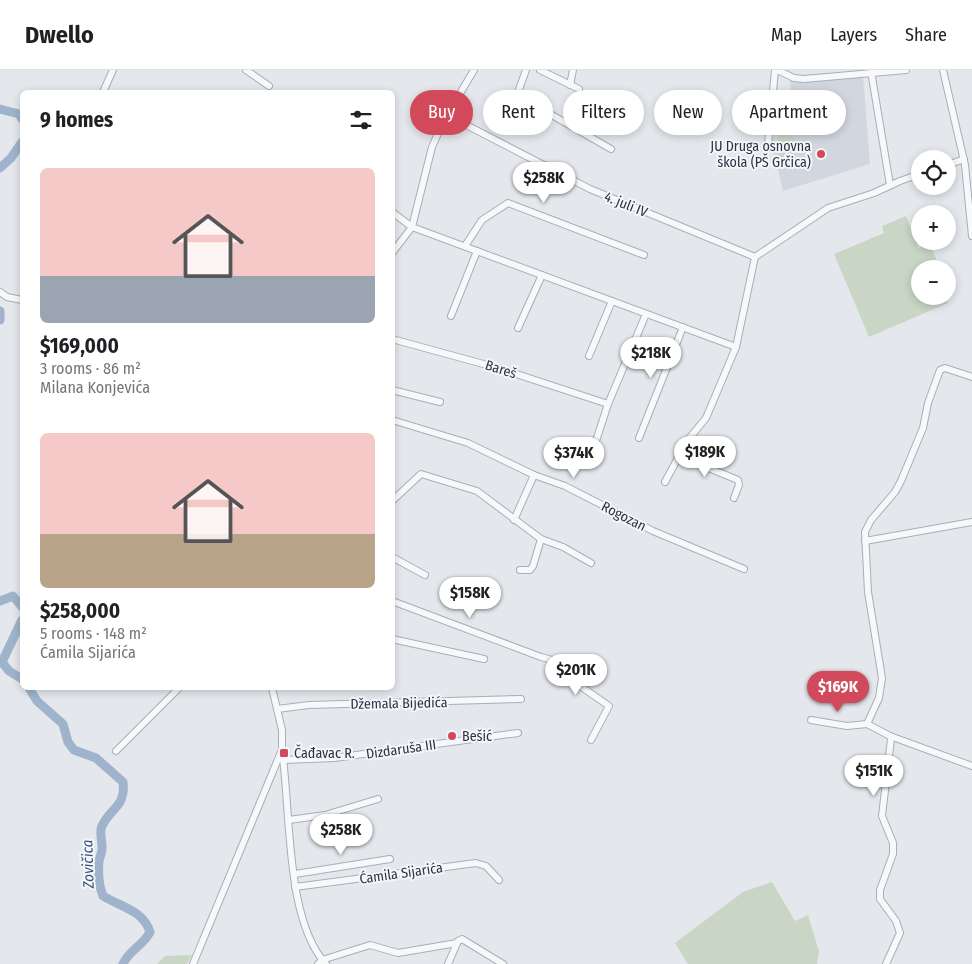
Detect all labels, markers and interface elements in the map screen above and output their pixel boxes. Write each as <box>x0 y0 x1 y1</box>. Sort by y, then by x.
text: Dwello <box>25 21 94 49</box>
text: Map <box>771 24 802 46</box>
text: Layers <box>830 24 877 46</box>
text: Share <box>905 24 947 46</box>
chip: Buy <box>410 90 473 135</box>
chip: Rent <box>483 90 553 135</box>
chip: Filters <box>563 90 644 135</box>
chip: New <box>654 90 722 135</box>
chip: Apartment <box>732 90 846 135</box>
icon: filters <box>347 106 375 134</box>
text: 9 homes <box>40 107 113 133</box>
place label: JU Druga osnovna škola (PŠ Grčica) <box>710 138 811 171</box>
marker: JU Druga osnovna škola (PŠ Grčica) <box>815 148 827 160</box>
map controls <box>911 150 956 305</box>
button: locate <box>911 150 956 195</box>
pin: $258K <box>509 162 579 204</box>
text: $258K <box>524 168 564 187</box>
street label: 4. juli IV <box>602 188 651 221</box>
icon: home <box>163 201 253 291</box>
button: + <box>911 205 956 250</box>
button: − <box>911 260 956 305</box>
text: $169,000 <box>40 333 119 359</box>
pin: $218K <box>616 336 686 379</box>
text: $218K <box>631 343 671 362</box>
street label: Bareš <box>483 357 519 382</box>
text: 3 rooms · 86 m² <box>40 359 141 378</box>
text: Milana Konjevića <box>40 378 150 397</box>
pin: $374K <box>539 436 609 479</box>
pin: $189K <box>670 436 740 478</box>
text: $189K <box>685 442 725 461</box>
text: $374K <box>554 443 594 462</box>
icon: home <box>163 466 253 556</box>
street label: Rogozan <box>599 498 649 535</box>
pin: $158K <box>435 576 505 619</box>
text: $158K <box>450 583 490 602</box>
text: $258,000 <box>40 598 120 624</box>
text: 5 rooms · 148 m² <box>40 624 147 643</box>
text: Ćamila Sijarića <box>40 643 136 662</box>
pin: $201K <box>541 654 611 696</box>
text: $201K <box>556 660 596 679</box>
pin: $169K <box>803 670 873 713</box>
text: $169K <box>818 677 858 696</box>
street label: Džemala Bijedića <box>350 694 448 713</box>
place label: Bešić <box>462 728 492 745</box>
marker: Bešić <box>446 730 458 742</box>
street label: Dizdaruša III <box>365 736 437 763</box>
place label: Čađavac R. <box>294 744 355 762</box>
marker: Čađavac R. <box>278 747 290 759</box>
pin: $151K <box>839 754 909 797</box>
text: $151K <box>855 761 893 780</box>
pin: $258K <box>306 814 376 856</box>
text: $258K <box>321 820 361 839</box>
water label: Zovičica <box>78 839 98 890</box>
street label: Ćamila Sijarića <box>358 858 444 888</box>

